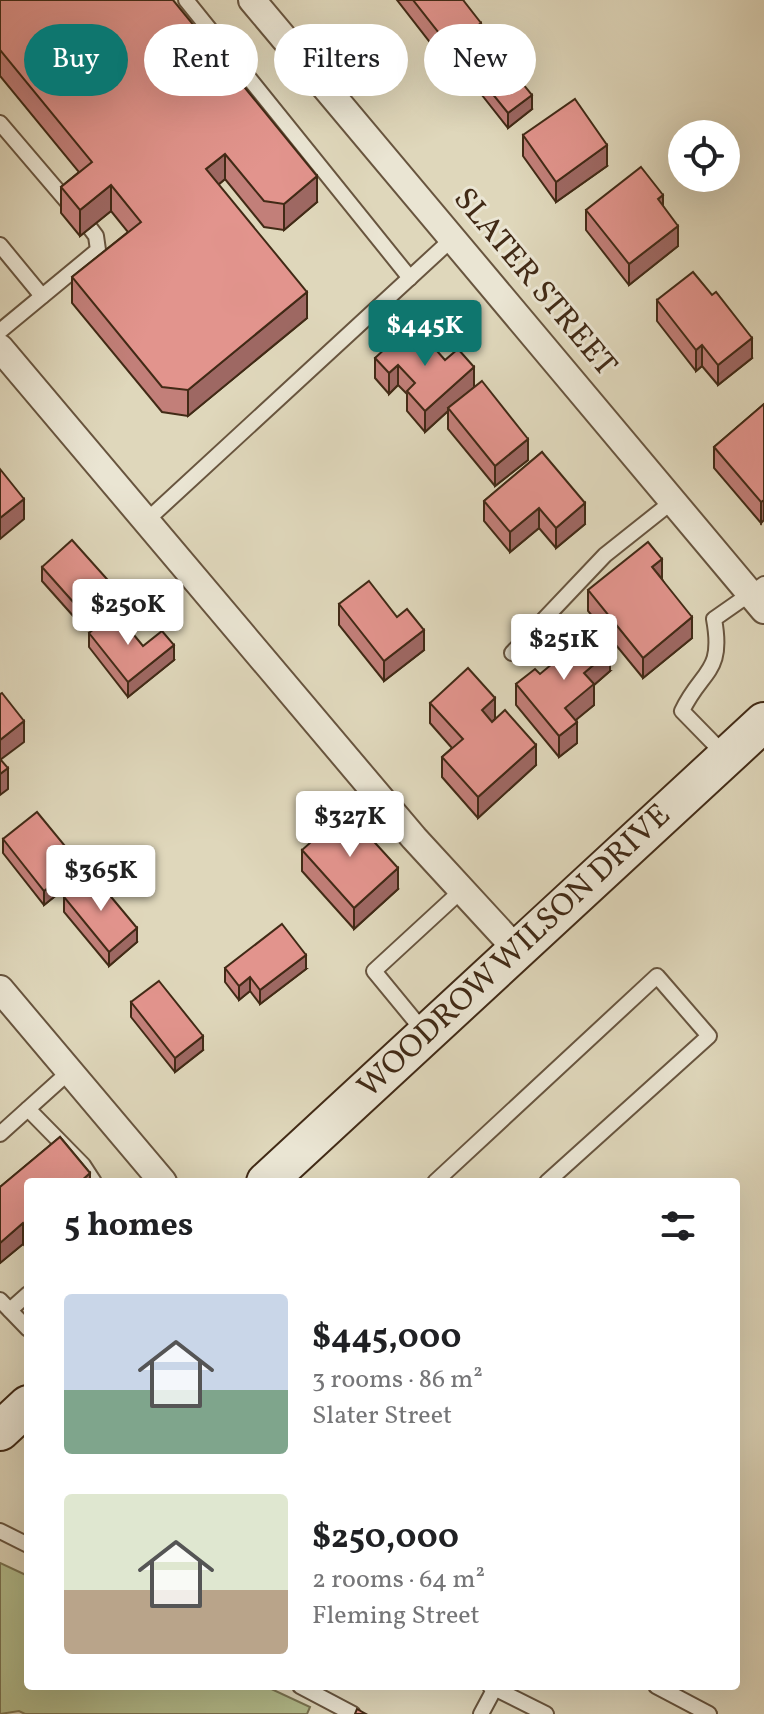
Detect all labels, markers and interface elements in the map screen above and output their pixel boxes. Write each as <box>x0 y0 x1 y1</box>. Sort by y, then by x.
chip: Buy <box>24 24 128 96</box>
chip: Rent <box>144 24 258 96</box>
chip: Filters <box>274 24 408 96</box>
chip: New <box>424 24 536 96</box>
map controls <box>668 120 740 192</box>
button: locate <box>668 120 740 192</box>
street label: SLATER STREET <box>442 179 626 387</box>
pin: $445K <box>369 300 481 368</box>
text: $445K <box>387 308 463 344</box>
pin: $250K <box>72 579 184 647</box>
text: $250K <box>90 587 166 623</box>
pin: $251K <box>508 614 620 682</box>
text: $251K <box>529 622 599 658</box>
pin: $327K <box>294 791 406 859</box>
street label: WOODROW WILSON DRIVE <box>349 795 681 1109</box>
text: $327K <box>314 799 386 835</box>
pin: $365K <box>45 845 157 913</box>
text: $365K <box>64 853 138 889</box>
text: 5 homes <box>64 1203 194 1250</box>
icon: filters <box>656 1204 700 1248</box>
text: $445,000 <box>312 1315 461 1362</box>
icon: home <box>128 1326 224 1422</box>
text: 3 rooms · 86 m² <box>312 1362 483 1398</box>
text: Slater Street <box>312 1398 452 1434</box>
text: $250,000 <box>312 1515 459 1562</box>
icon: home <box>128 1526 224 1622</box>
text: 2 rooms · 64 m² <box>312 1562 485 1598</box>
text: Fleming Street <box>312 1598 480 1634</box>

